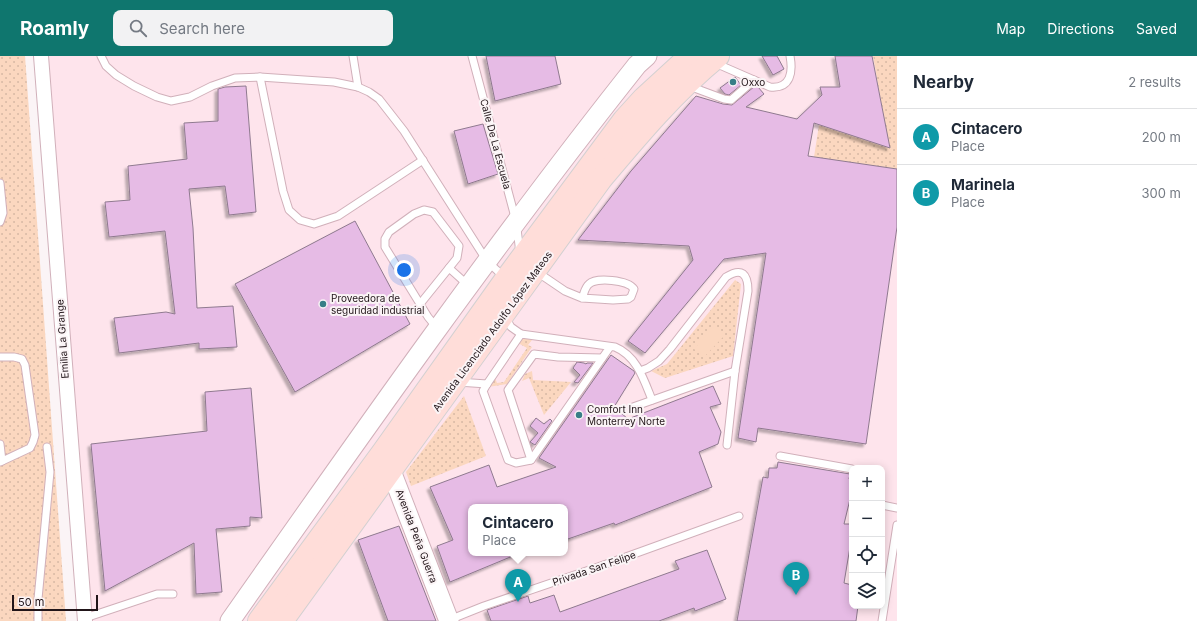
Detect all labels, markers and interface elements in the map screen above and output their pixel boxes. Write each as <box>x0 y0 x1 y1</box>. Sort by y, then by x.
search box <box>113 10 393 46</box>
text: Roamly <box>20 17 89 40</box>
icon: search <box>127 17 149 39</box>
text: Search here <box>159 19 245 38</box>
text: Map <box>996 20 1025 37</box>
text: Directions <box>1047 20 1114 37</box>
text: Saved <box>1136 20 1177 37</box>
text: Nearby <box>913 72 974 92</box>
text: 2 results <box>1128 74 1181 90</box>
place label: Oxxo <box>741 76 765 88</box>
marker: Oxxo <box>728 77 738 87</box>
street label: Calle De La Escuela <box>478 97 514 191</box>
text: Cintacero <box>951 119 1022 138</box>
text: A <box>921 129 931 145</box>
text: 200 m <box>1142 129 1181 145</box>
text: Place <box>951 138 985 154</box>
text: Marinela <box>951 175 1015 194</box>
text: B <box>922 185 930 201</box>
text: 300 m <box>1142 185 1181 201</box>
text: Place <box>951 194 985 210</box>
street label: Avenida Licenciado Adolfo López Mateos <box>430 249 554 413</box>
your location <box>394 260 414 280</box>
place label: Proveedora de seguridad industrial <box>331 292 424 316</box>
street label: Emilia La Grange <box>53 299 71 379</box>
marker: Proveedora de seguridad industrial <box>318 299 328 309</box>
place label: Comfort Inn Monterrey Norte <box>587 403 665 427</box>
marker: Comfort Inn Monterrey Norte <box>574 410 584 420</box>
map controls <box>849 465 885 609</box>
button: + <box>849 465 885 501</box>
street label: Avenida Peña Guerra <box>394 487 440 585</box>
button: − <box>849 501 885 537</box>
popup <box>468 504 568 556</box>
text: Cintacero <box>482 513 554 532</box>
text: Place <box>482 532 516 548</box>
button: locate <box>849 537 885 573</box>
street label: Privada San Felipe <box>551 548 637 588</box>
pin: B <box>783 562 809 595</box>
pin: A <box>505 569 531 602</box>
button: layers <box>849 573 885 609</box>
scale bar <box>12 593 98 612</box>
text: 50 m <box>18 595 44 609</box>

